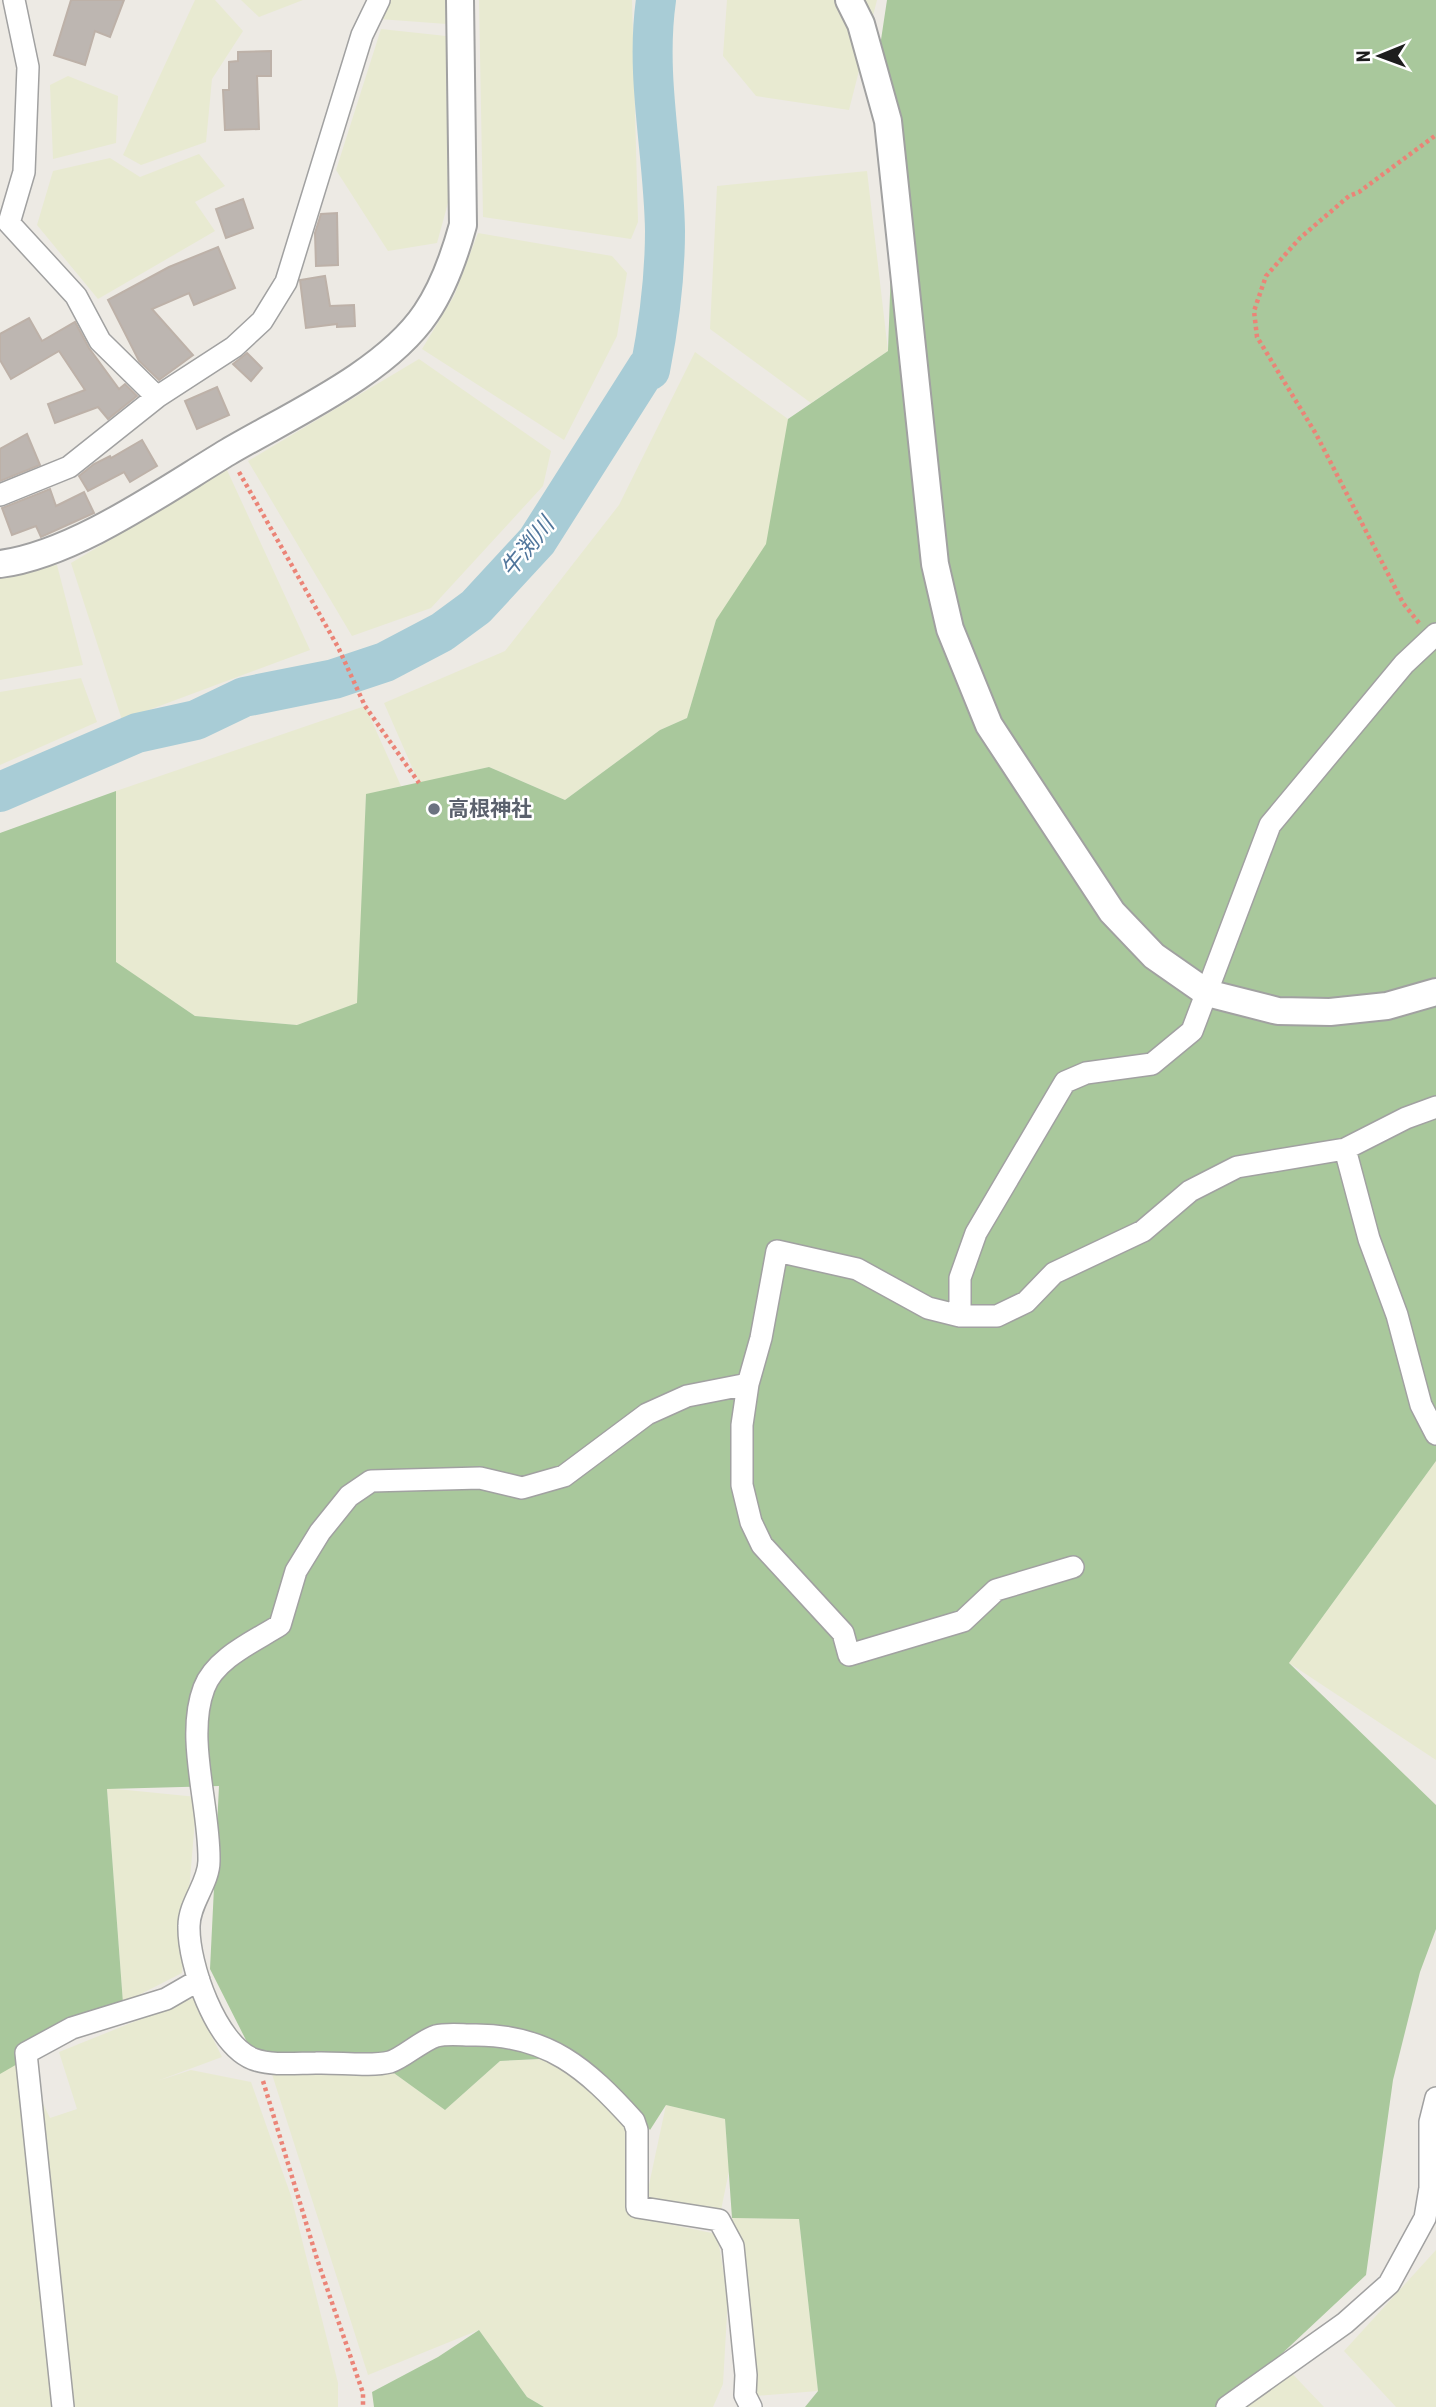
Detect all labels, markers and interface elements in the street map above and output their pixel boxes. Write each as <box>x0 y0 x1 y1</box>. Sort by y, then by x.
north arrow <box>1345 21 1415 91</box>
text: N <box>1352 50 1375 62</box>
water label: 牛渕川 <box>495 510 561 583</box>
place label: 高根神社 <box>448 797 532 821</box>
marker: 高根神社 <box>426 801 442 817</box>

